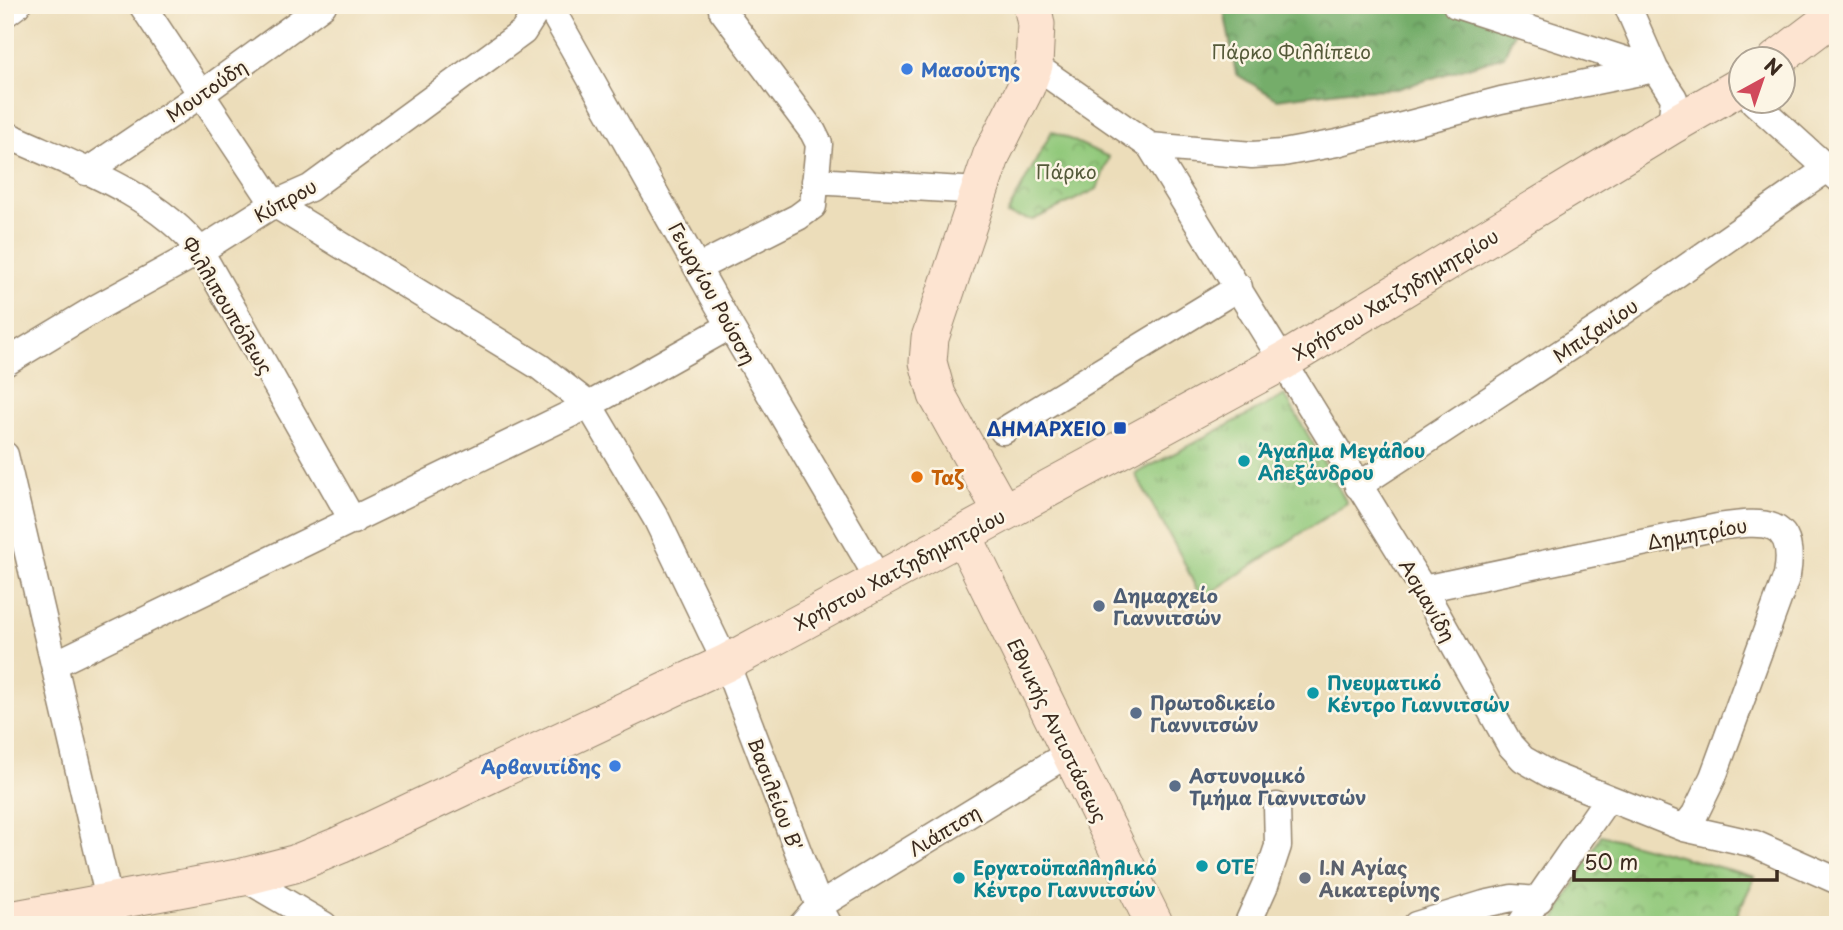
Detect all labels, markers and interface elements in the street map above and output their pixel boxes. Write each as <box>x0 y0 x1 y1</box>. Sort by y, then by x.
park label: Πάρκο Φιλλίπειο <box>1211 37 1371 65</box>
north arrow <box>1728 46 1798 116</box>
text: N <box>1759 51 1788 82</box>
street label: Μουτούδη <box>160 52 252 128</box>
place label: Μασούτης <box>921 55 1020 83</box>
marker: Μασούτης <box>899 61 915 77</box>
park label: Πάρκο <box>1035 157 1097 185</box>
street label: Κύπρου <box>249 171 321 229</box>
street label: Γεωργίου Ρούσση <box>662 217 764 369</box>
street label: Χρήστου Χατζηδημητρίου <box>1287 221 1503 367</box>
street label: Φιλλιπουπόλεως <box>176 231 280 379</box>
street label: Μπιζανίου <box>1547 291 1643 369</box>
place label: ΔΗΜΑΡΧΕΙΟ <box>987 414 1106 442</box>
marker: ΔΗΜΑΡΧΕΙΟ <box>1112 420 1128 436</box>
place label: Άγαλμα Μεγάλου Αλεξάνδρου <box>1258 436 1425 486</box>
marker: Άγαλμα Μεγάλου Αλεξάνδρου <box>1236 453 1252 469</box>
place label: Ταζ <box>931 463 965 491</box>
marker: Ταζ <box>909 469 925 485</box>
street label: Χρήστου Χατζηδημητρίου <box>788 501 1010 637</box>
street label: Δημητρίου <box>1645 510 1749 556</box>
street label: Ασμανίδη <box>1393 553 1463 647</box>
place label: Δημαρχείο Γιαννιτσών <box>1113 581 1222 631</box>
marker: Δημαρχείο Γιαννιτσών <box>1091 598 1107 614</box>
street label: Εθνικής Αντιστάσεως <box>1001 633 1115 827</box>
place label: Πνευματικό Κέντρο Γιαννιτσών <box>1327 668 1510 718</box>
marker: Πνευματικό Κέντρο Γιαννιτσών <box>1305 685 1321 701</box>
place label: Πρωτοδικείο Γιαννιτσών <box>1150 688 1275 738</box>
marker: Πρωτοδικείο Γιαννιτσών <box>1128 705 1144 721</box>
street label: Βασιλείου Β' <box>742 734 810 854</box>
place label: Αρβανιτίδης <box>481 752 601 780</box>
marker: Αρβανιτίδης <box>607 758 623 774</box>
place label: Αστυνομικό Τμήμα Γιαννιτσών <box>1188 761 1366 811</box>
marker: Αστυνομικό Τμήμα Γιαννιτσών <box>1167 778 1183 794</box>
street label: Λιάπτση <box>903 798 985 862</box>
scale bar <box>1574 839 1776 883</box>
text: 50 m <box>1584 845 1638 877</box>
place label: ΟΤΕ <box>1216 852 1255 880</box>
place label: Εργατοϋπαλληλικό Κέντρο Γιαννιτσών <box>973 853 1157 903</box>
place label: Ι.Ν Αγίας Αικατερίνης <box>1319 853 1440 903</box>
marker: ΟΤΕ <box>1194 858 1210 874</box>
marker: Εργατοϋπαλληλικό Κέντρο Γιαννιτσών <box>951 870 967 886</box>
marker: Ι.Ν Αγίας Αικατερίνης <box>1297 870 1313 886</box>

